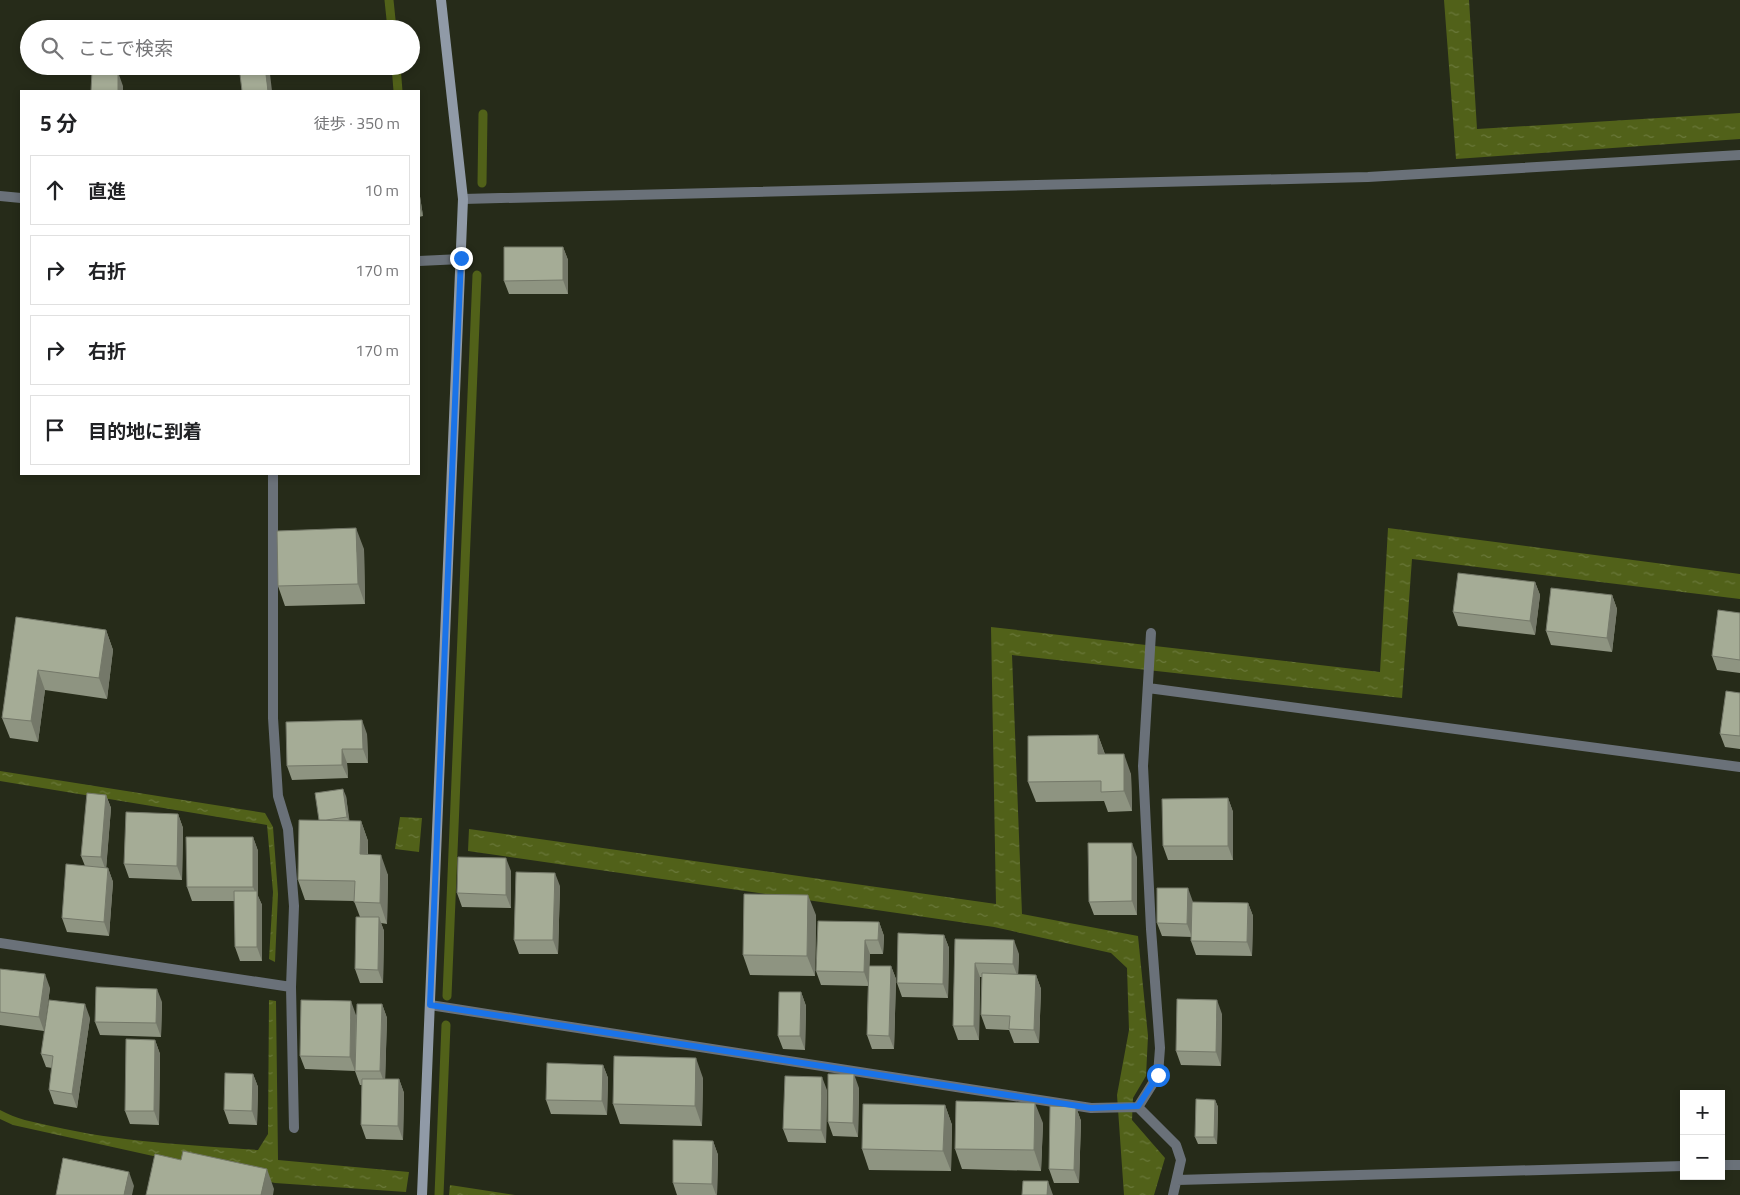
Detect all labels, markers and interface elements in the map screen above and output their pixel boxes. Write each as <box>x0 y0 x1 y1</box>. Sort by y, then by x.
search box <box>20 20 420 75</box>
text: ここで検索 <box>78 33 173 62</box>
icon: search <box>38 34 66 62</box>
text: 5 分 <box>40 107 77 139</box>
text: 徒歩 · 350 m <box>314 111 400 135</box>
icon: ahead <box>41 176 69 204</box>
text: 直進 <box>88 176 126 205</box>
text: 10 m <box>364 178 399 202</box>
route end <box>450 247 473 270</box>
icon: right <box>41 256 69 284</box>
text: 右折 <box>88 256 126 285</box>
text: 170 m <box>355 258 399 282</box>
icon: right <box>41 336 69 364</box>
text: 右折 <box>88 336 126 365</box>
text: 170 m <box>355 338 399 362</box>
icon: arrive <box>41 416 69 444</box>
text: 目的地に到着 <box>88 416 202 445</box>
route start <box>1147 1064 1170 1087</box>
map controls <box>1680 1090 1725 1180</box>
button: + <box>1680 1090 1725 1135</box>
button: − <box>1680 1135 1725 1180</box>

